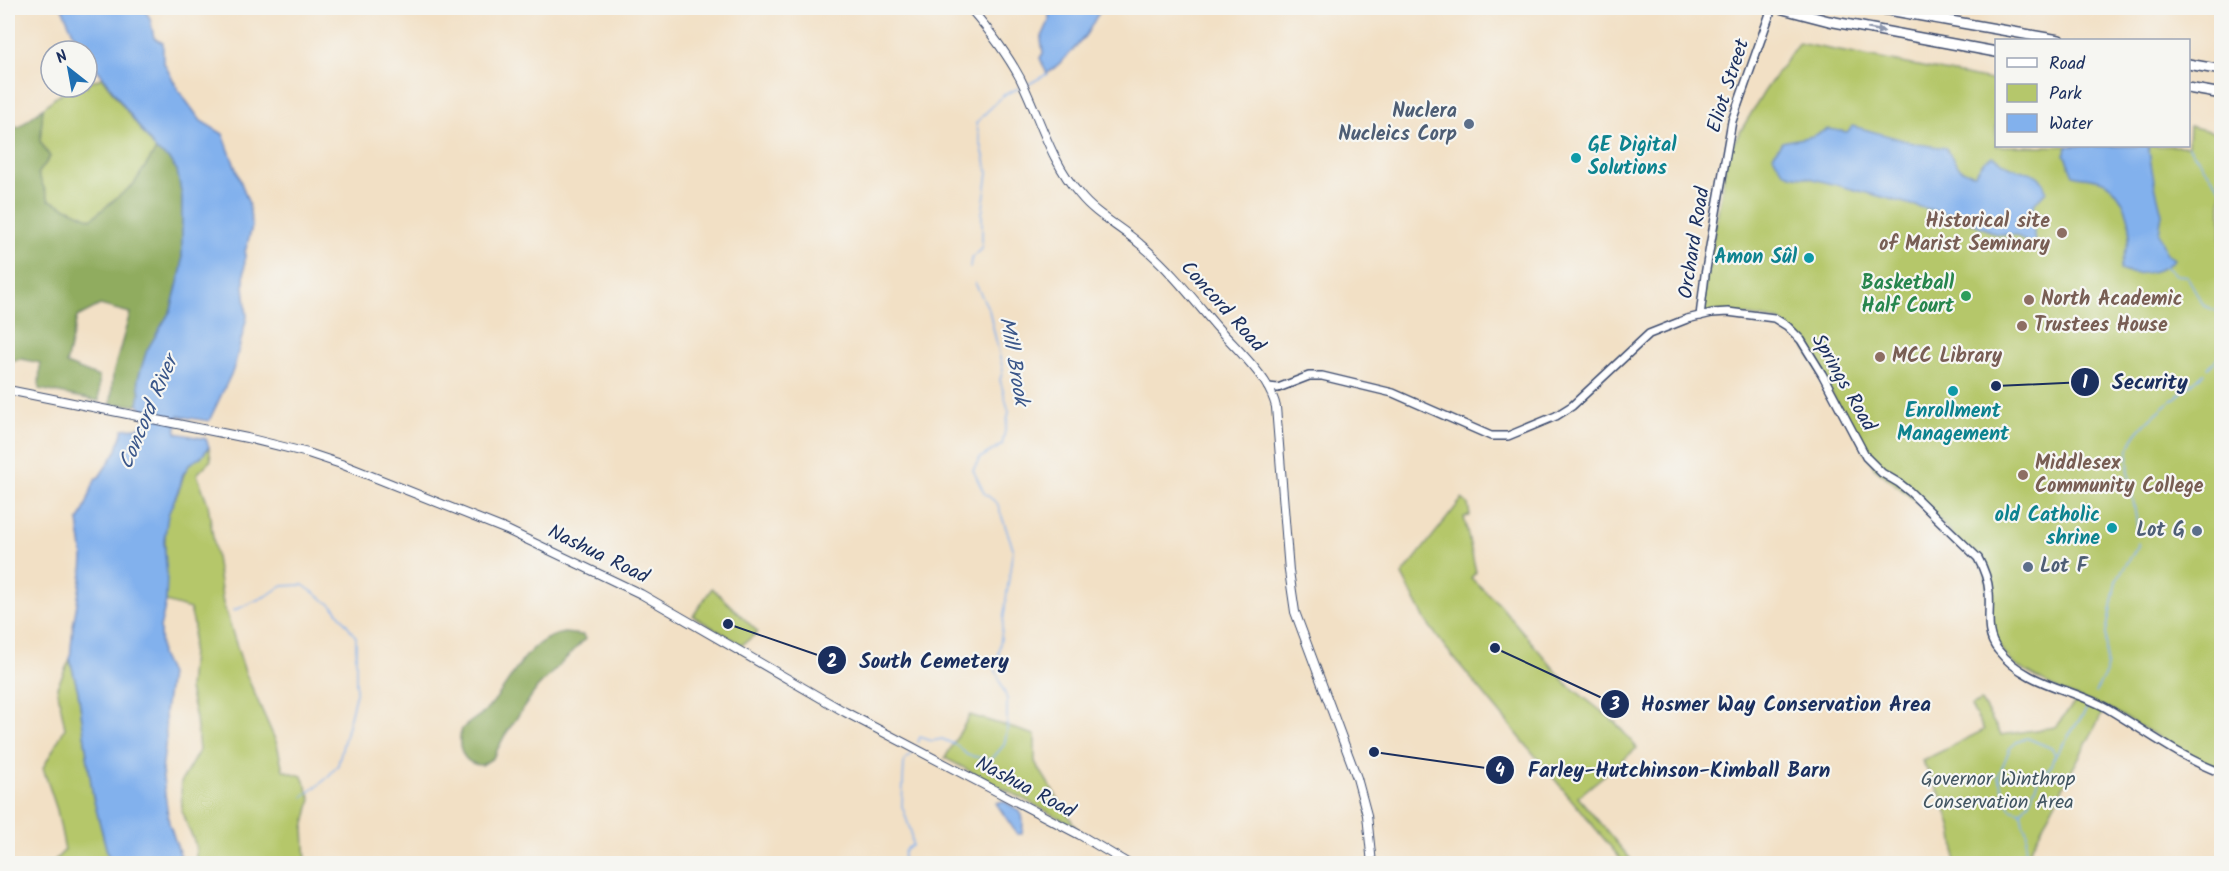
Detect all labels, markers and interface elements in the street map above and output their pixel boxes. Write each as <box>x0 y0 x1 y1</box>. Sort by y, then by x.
one-way arrow <box>1867 26 1886 35</box>
street label: Eliot Street <box>1699 35 1759 137</box>
north arrow <box>39 39 99 99</box>
legend <box>1995 39 2190 147</box>
text: N <box>51 44 73 71</box>
text: Road <box>2049 50 2086 79</box>
text: Park <box>2049 80 2082 109</box>
place label: Nuclera Nucleics Corp <box>1338 96 1457 151</box>
text: Water <box>2049 110 2094 139</box>
marker: Nuclera Nucleics Corp <box>1462 117 1476 131</box>
place label: GE Digital Solutions <box>1588 130 1677 185</box>
marker: GE Digital Solutions <box>1569 151 1583 165</box>
street label: Orchard Road <box>1670 184 1720 301</box>
place label: Historical site of Marist Seminary <box>1879 206 2051 261</box>
marker: Historical site of Marist Seminary <box>2055 226 2069 240</box>
place label: Amon Sûl <box>1714 242 1798 274</box>
marker: Amon Sûl <box>1802 251 1816 265</box>
street label: Concord Road <box>1172 254 1273 361</box>
place label: Basketball Half Court <box>1861 268 1955 323</box>
place label: North Academic <box>2041 284 2182 316</box>
marker: Basketball Half Court <box>1959 289 1973 303</box>
marker: North Academic <box>2022 293 2036 307</box>
place label: Trustees House <box>2034 310 2168 342</box>
water label: Mill Brook <box>989 314 1038 411</box>
marker: Trustees House <box>2015 319 2029 333</box>
street label: Springs Road <box>1802 328 1884 439</box>
place label: MCC Library <box>1892 341 2003 373</box>
water label: Concord River <box>110 347 189 475</box>
marker: MCC Library <box>1873 350 1887 364</box>
callout: Security <box>2070 362 2200 401</box>
text: Security <box>2112 367 2188 400</box>
text: 1 <box>2082 369 2088 398</box>
marker: Enrollment Management <box>1946 384 1960 398</box>
place label: Enrollment Management <box>1897 396 2010 451</box>
place label: Middlesex Community College <box>2035 448 2204 503</box>
marker: Middlesex Community College <box>2016 468 2030 482</box>
place label: old Catholic shrine <box>1995 500 2100 555</box>
place label: Lot G <box>2136 515 2185 547</box>
street label: Nashua Road <box>542 517 655 594</box>
marker: old Catholic shrine <box>2105 521 2119 535</box>
marker: Lot G <box>2190 524 2204 538</box>
place label: Lot F <box>2040 551 2089 583</box>
marker: Lot F <box>2021 560 2035 574</box>
callout: South Cemetery <box>817 641 1021 680</box>
text: South Cemetery <box>859 646 1009 679</box>
text: 2 <box>827 648 837 677</box>
callout: Hosmer Way Conservation Area <box>1600 684 1943 723</box>
text: Hosmer Way Conservation Area <box>1641 689 1931 722</box>
text: 3 <box>1609 691 1620 720</box>
street label: Nashua Road <box>969 748 1082 828</box>
callout: Farley-Hutchinson-Kimball Barn <box>1485 750 1842 789</box>
text: Farley-Hutchinson-Kimball Barn <box>1528 755 1830 788</box>
text: 4 <box>1495 757 1505 786</box>
park label: Governor Winthrop Conservation Area <box>1921 764 2076 819</box>

